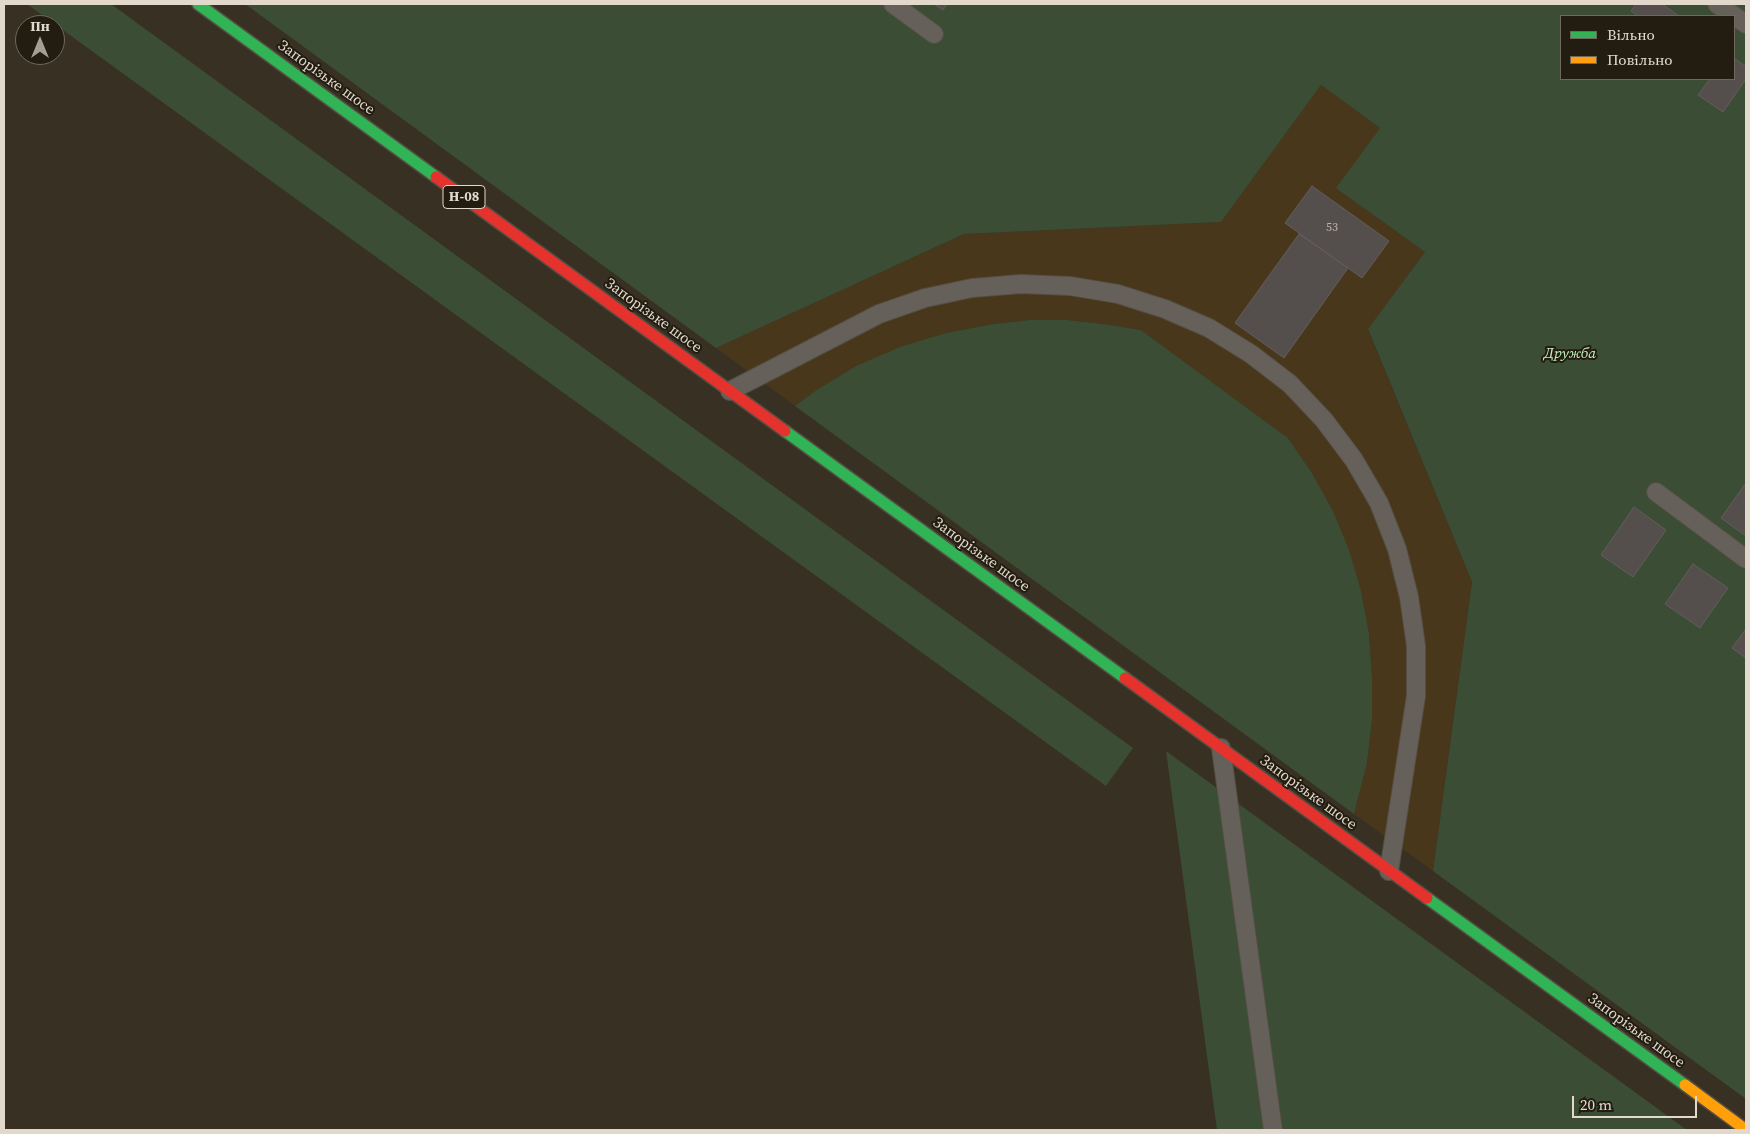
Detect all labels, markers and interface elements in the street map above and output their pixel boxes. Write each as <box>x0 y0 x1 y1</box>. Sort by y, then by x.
north arrow <box>15 15 65 65</box>
legend <box>1560 15 1735 80</box>
text: Пн <box>30 16 50 36</box>
text: Вільно <box>1607 24 1655 45</box>
street label: Запорізьке шосе <box>274 37 378 119</box>
text: Повільно <box>1607 49 1673 70</box>
road number: Н-08 <box>443 186 485 208</box>
house number: 53 <box>1326 221 1338 235</box>
street label: Запорізьке шосе <box>601 275 705 357</box>
park label: Дружба <box>1544 345 1596 363</box>
street label: Запорізьке шосе <box>929 514 1033 596</box>
street label: Запорізьке шосе <box>1256 752 1360 834</box>
street label: Запорізьке шосе <box>1584 990 1688 1072</box>
scale bar <box>1575 1086 1700 1118</box>
text: 20 m <box>1580 1094 1612 1115</box>

